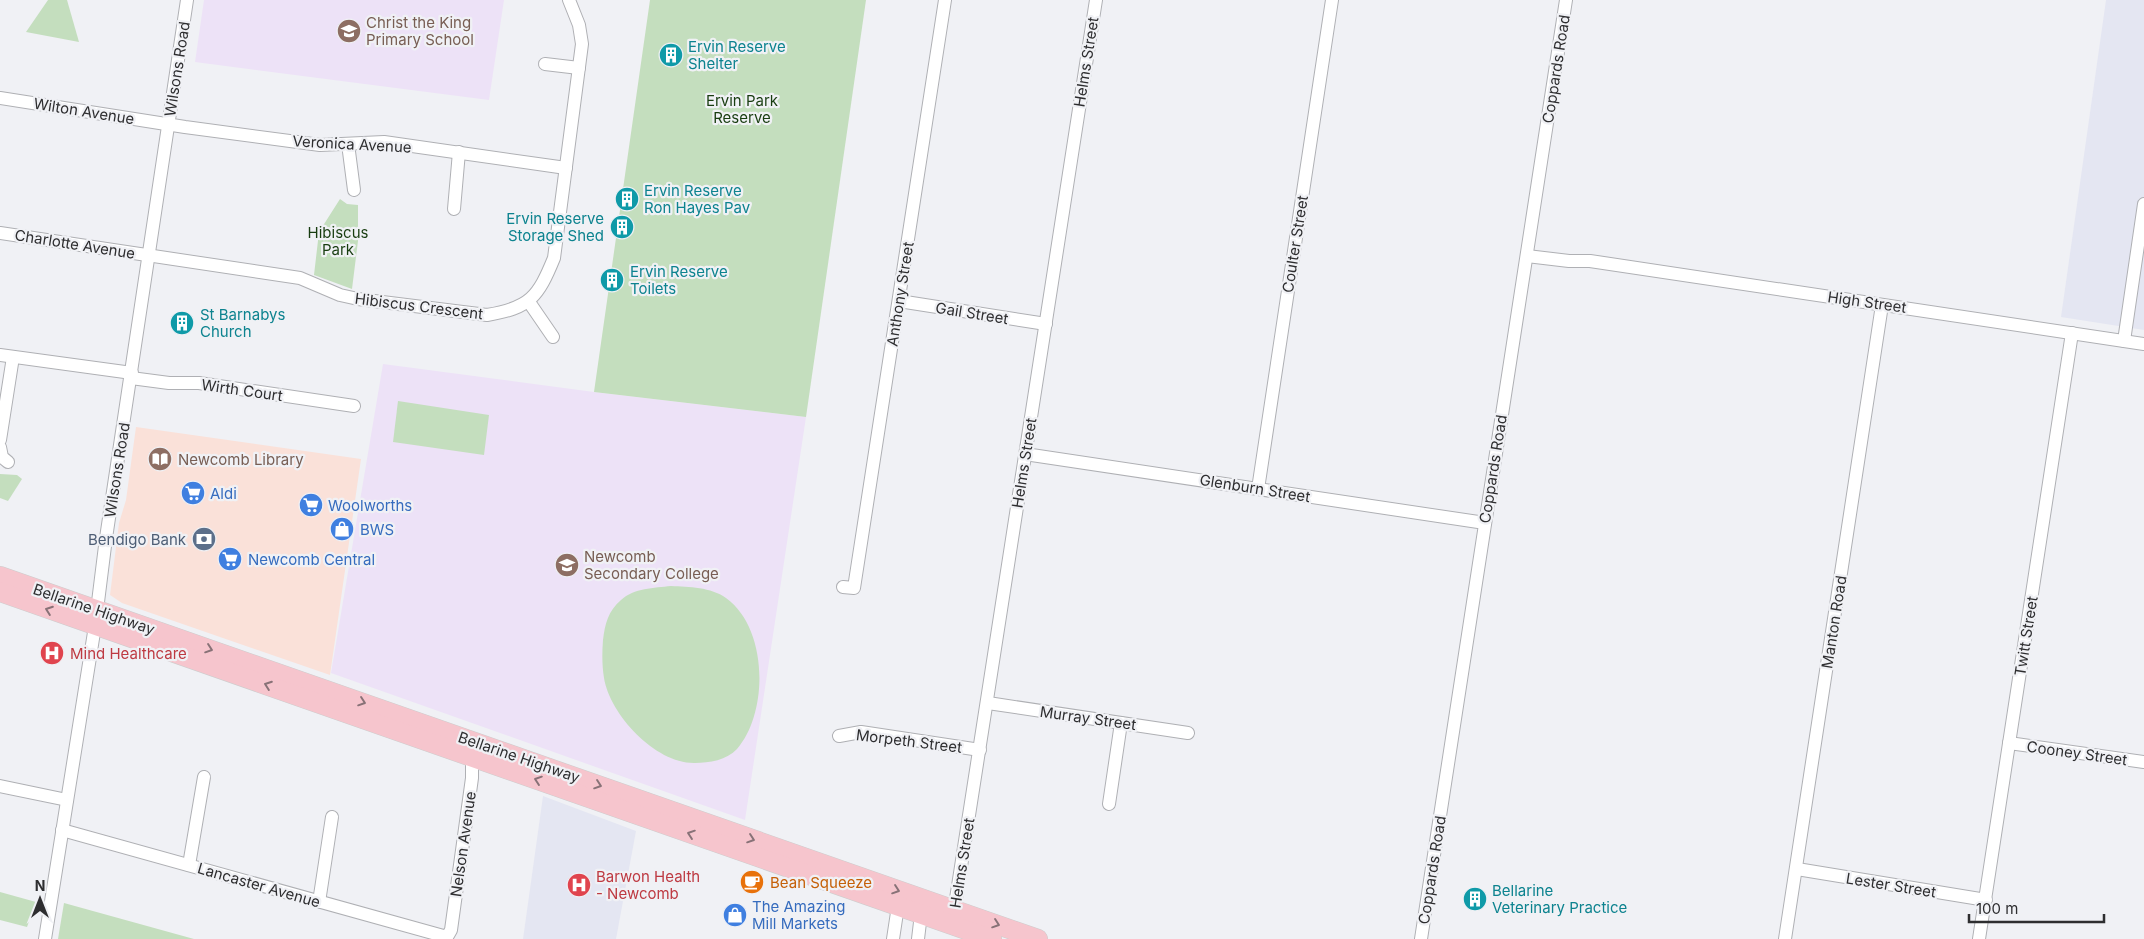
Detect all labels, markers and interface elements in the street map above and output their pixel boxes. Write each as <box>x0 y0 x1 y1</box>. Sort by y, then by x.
place label: Christ the King Primary School <box>366 13 474 49</box>
street label: Coppards Road <box>1538 13 1574 125</box>
street label: Helms Street <box>1069 15 1103 108</box>
school or university icon: Christ the King Primary School <box>336 18 362 44</box>
street label: Wilsons Road <box>160 20 194 118</box>
place label: Ervin Reserve Shelter <box>688 37 786 73</box>
building icon: Ervin Reserve Shelter <box>658 42 684 68</box>
park label: Ervin Park Reserve <box>706 91 779 127</box>
street label: Wilton Avenue <box>32 94 136 128</box>
street label: Veronica Avenue <box>292 131 412 157</box>
place label: Ervin Reserve Ron Hayes Pav <box>644 181 751 217</box>
building icon: Ervin Reserve Ron Hayes Pav <box>614 186 640 212</box>
street label: Coulter Street <box>1278 194 1312 294</box>
place label: Ervin Reserve Storage Shed <box>506 209 604 245</box>
building icon: Ervin Reserve Storage Shed <box>609 214 635 240</box>
park label: Hibiscus Park <box>308 223 369 259</box>
street label: Charlotte Avenue <box>13 225 137 263</box>
street label: Anthony Street <box>882 240 918 348</box>
place label: Ervin Reserve Toilets <box>630 262 728 298</box>
building icon: Ervin Reserve Toilets <box>599 267 625 293</box>
street label: High Street <box>1826 287 1908 317</box>
street label: Hibiscus Crescent <box>354 289 484 323</box>
street label: Gail Street <box>934 298 1010 328</box>
place label: St Barnabys Church <box>200 305 285 341</box>
building icon: St Barnabys Church <box>169 310 195 336</box>
street label: Wirth Court <box>200 375 284 405</box>
street label: Coppards Road <box>1475 413 1511 525</box>
street label: Helms Street <box>1007 416 1041 509</box>
street label: Wilsons Road <box>100 421 134 519</box>
library icon: Newcomb Library <box>147 446 173 472</box>
place label: Newcomb Library <box>178 450 304 469</box>
street label: Glenburn Street <box>1198 470 1312 506</box>
supermarket icon: Aldi <box>180 480 206 506</box>
place label: Aldi <box>210 484 237 503</box>
supermarket icon: Woolworths <box>298 492 324 518</box>
place label: Woolworths <box>328 496 412 515</box>
shop icon: BWS <box>329 516 355 542</box>
place label: BWS <box>360 520 394 539</box>
bank icon: Bendigo Bank <box>191 526 217 552</box>
place label: Bendigo Bank <box>88 530 187 549</box>
supermarket icon: Newcomb Central <box>217 546 243 572</box>
place label: Newcomb Secondary College <box>584 547 719 583</box>
place label: Newcomb Central <box>248 550 375 569</box>
school or university icon: Newcomb Secondary College <box>554 552 580 578</box>
street label: Manton Road <box>1817 574 1851 670</box>
street label: Bellarine Highway <box>31 579 158 639</box>
street label: Twitt Street <box>2010 595 2042 677</box>
one-way arrow <box>45 606 54 616</box>
hospital icon: Mind Healthcare <box>39 640 65 666</box>
one-way arrow <box>204 643 212 653</box>
place label: Mind Healthcare <box>70 644 187 663</box>
one-way arrow <box>264 681 272 691</box>
one-way arrow <box>357 696 366 706</box>
street label: Murray Street <box>1039 702 1137 734</box>
street label: Morpeth Street <box>855 725 963 757</box>
street label: Bellarine Highway <box>456 727 583 787</box>
street label: Cooney Street <box>2026 737 2129 769</box>
one-way arrow <box>534 776 542 786</box>
one-way arrow <box>593 779 602 789</box>
street label: Nelson Avenue <box>446 790 480 898</box>
street label: Coppards Road <box>1414 814 1450 926</box>
street label: Helms Street <box>945 816 979 909</box>
one-way arrow <box>687 830 696 840</box>
one-way arrow <box>746 833 755 843</box>
street label: Lancaster Avenue <box>195 858 323 912</box>
place label: Barwon Health - Newcomb <box>596 867 700 903</box>
cafe icon: Bean Squeeze <box>739 869 765 895</box>
street label: Lester Street <box>1845 869 1937 902</box>
hospital icon: Barwon Health - Newcomb <box>566 872 592 898</box>
place label: Bean Squeeze <box>770 873 872 892</box>
north arrow <box>15 874 65 924</box>
text: N <box>35 877 45 894</box>
place label: Bellarine Veterinary Practice <box>1492 881 1627 917</box>
one-way arrow <box>891 884 900 894</box>
building icon: Bellarine Veterinary Practice <box>1462 886 1488 912</box>
scale bar <box>1969 892 2104 924</box>
place label: The Amazing Mill Markets <box>752 897 845 933</box>
text: 100 m <box>1976 899 2018 918</box>
shop icon: The Amazing Mill Markets <box>722 902 748 928</box>
one-way arrow <box>991 919 1000 929</box>

